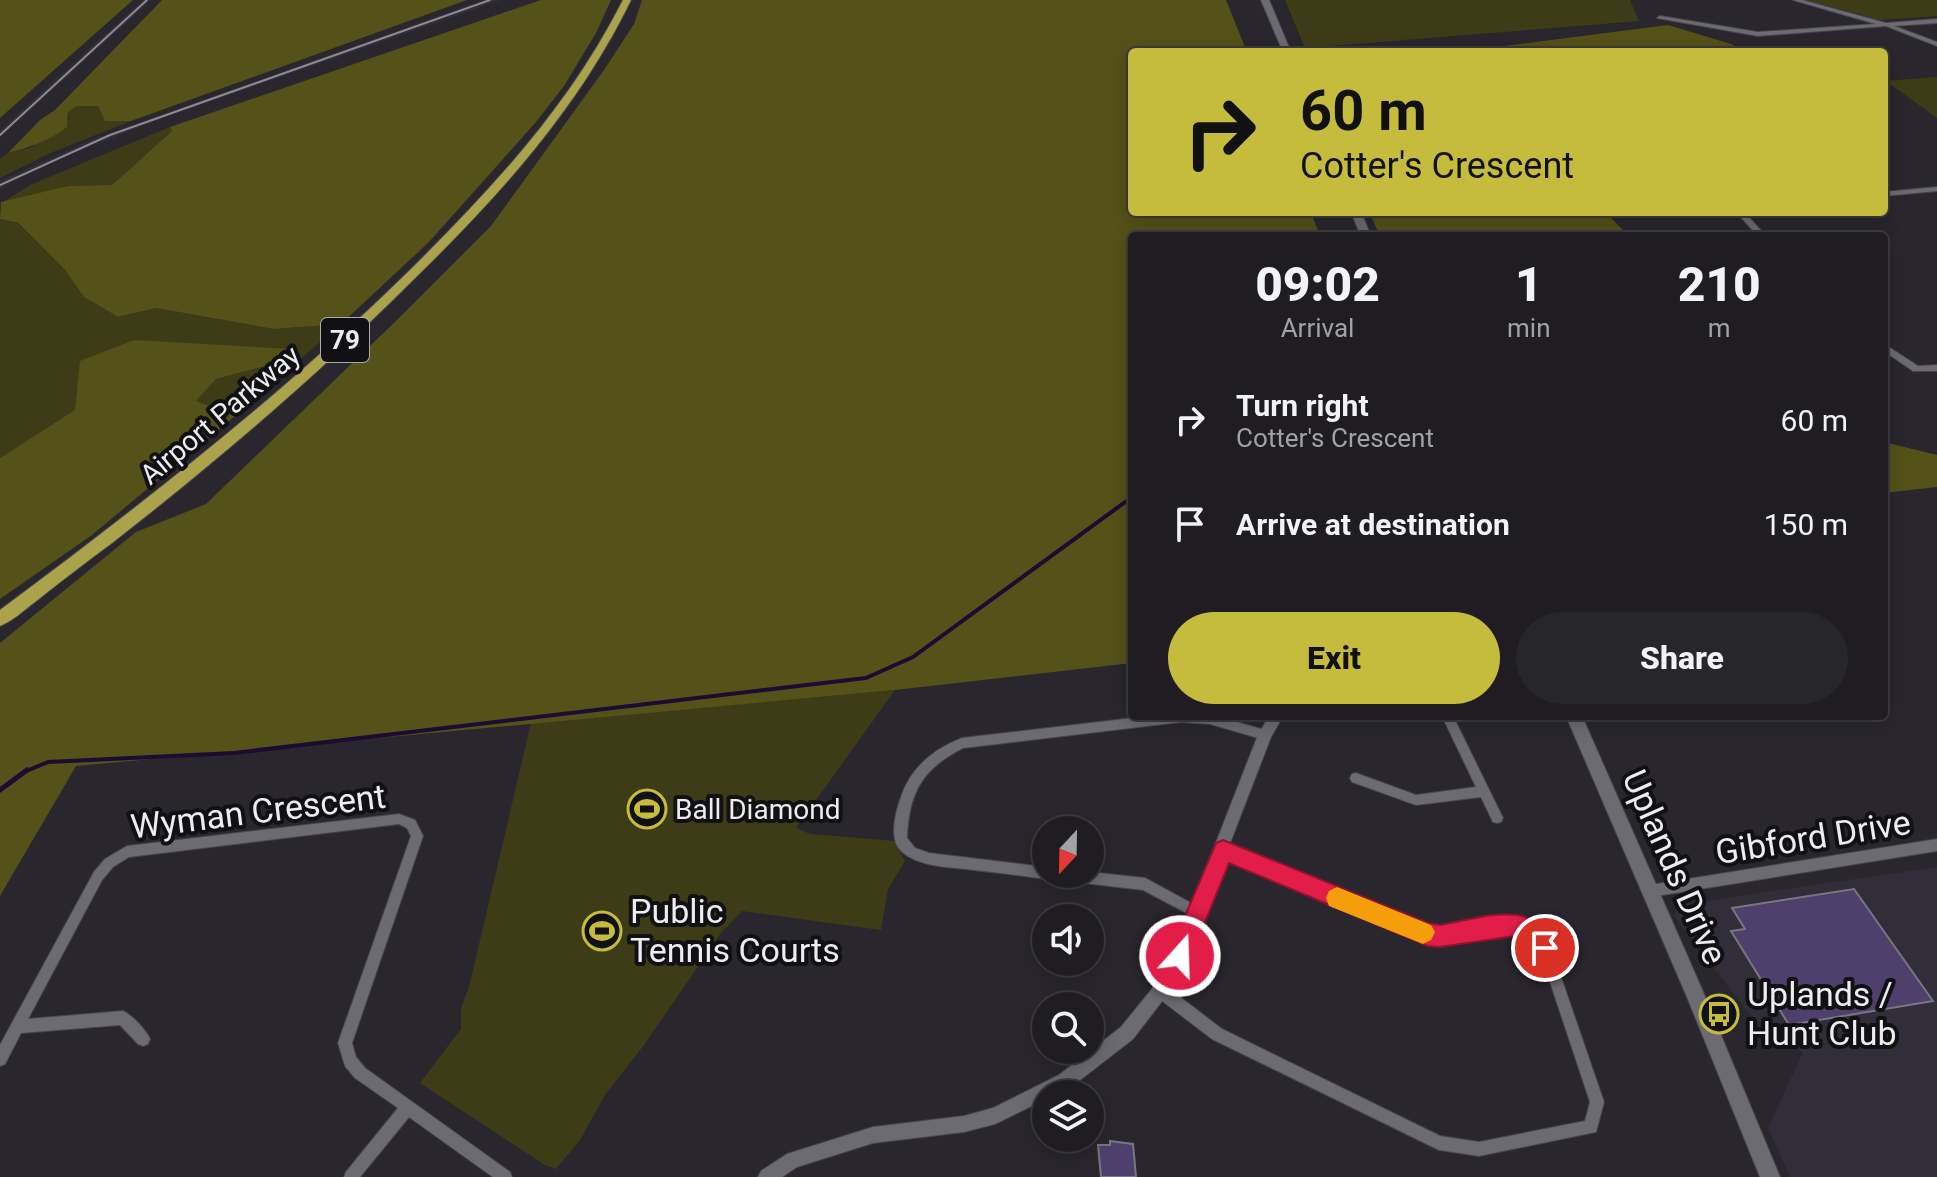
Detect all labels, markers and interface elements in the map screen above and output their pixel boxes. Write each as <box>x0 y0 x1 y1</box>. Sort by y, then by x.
text: 60 m <box>1300 78 1427 144</box>
icon: right <box>1168 80 1272 184</box>
text: Cotter's Crescent <box>1300 145 1574 187</box>
text: 09:02 <box>1255 256 1380 313</box>
text: 1 <box>1515 256 1543 313</box>
text: 210 <box>1678 256 1761 313</box>
text: Arrival <box>1281 313 1354 343</box>
text: min <box>1507 313 1551 343</box>
text: m <box>1708 313 1731 343</box>
road number: 79 <box>321 318 369 362</box>
street label: Airport Parkway <box>133 339 307 491</box>
text: Turn right <box>1236 388 1369 423</box>
icon: right <box>1168 398 1212 442</box>
text: 60 m <box>1781 403 1848 438</box>
text: Cotter's Crescent <box>1236 423 1434 453</box>
icon: arrive <box>1168 502 1212 546</box>
text: Arrive at destination <box>1236 507 1510 542</box>
text: 150 m <box>1764 507 1848 542</box>
button: Exit <box>1168 612 1500 704</box>
button: Share <box>1516 612 1848 704</box>
street label: Uplands Drive <box>1614 764 1736 970</box>
street label: Wyman Crescent <box>128 776 388 846</box>
sports icon: Ball Diamond <box>626 788 668 830</box>
place label: Ball Diamond <box>675 793 840 826</box>
street label: Gibford Drive <box>1713 802 1913 872</box>
north arrow <box>1032 816 1104 888</box>
map controls <box>1032 816 1104 1152</box>
place label: Public Tennis Courts <box>630 891 840 970</box>
button: sound <box>1032 904 1104 976</box>
sports icon: Public Tennis Courts <box>581 910 623 952</box>
position arrow <box>1138 914 1222 998</box>
pin <box>1511 914 1579 982</box>
icon: arrive <box>1523 926 1567 970</box>
place label: Uplands / Hunt Club <box>1747 974 1897 1053</box>
button: search <box>1032 992 1104 1064</box>
bus stop icon: Uplands / Hunt Club <box>1698 993 1740 1035</box>
button: layers <box>1032 1080 1104 1152</box>

